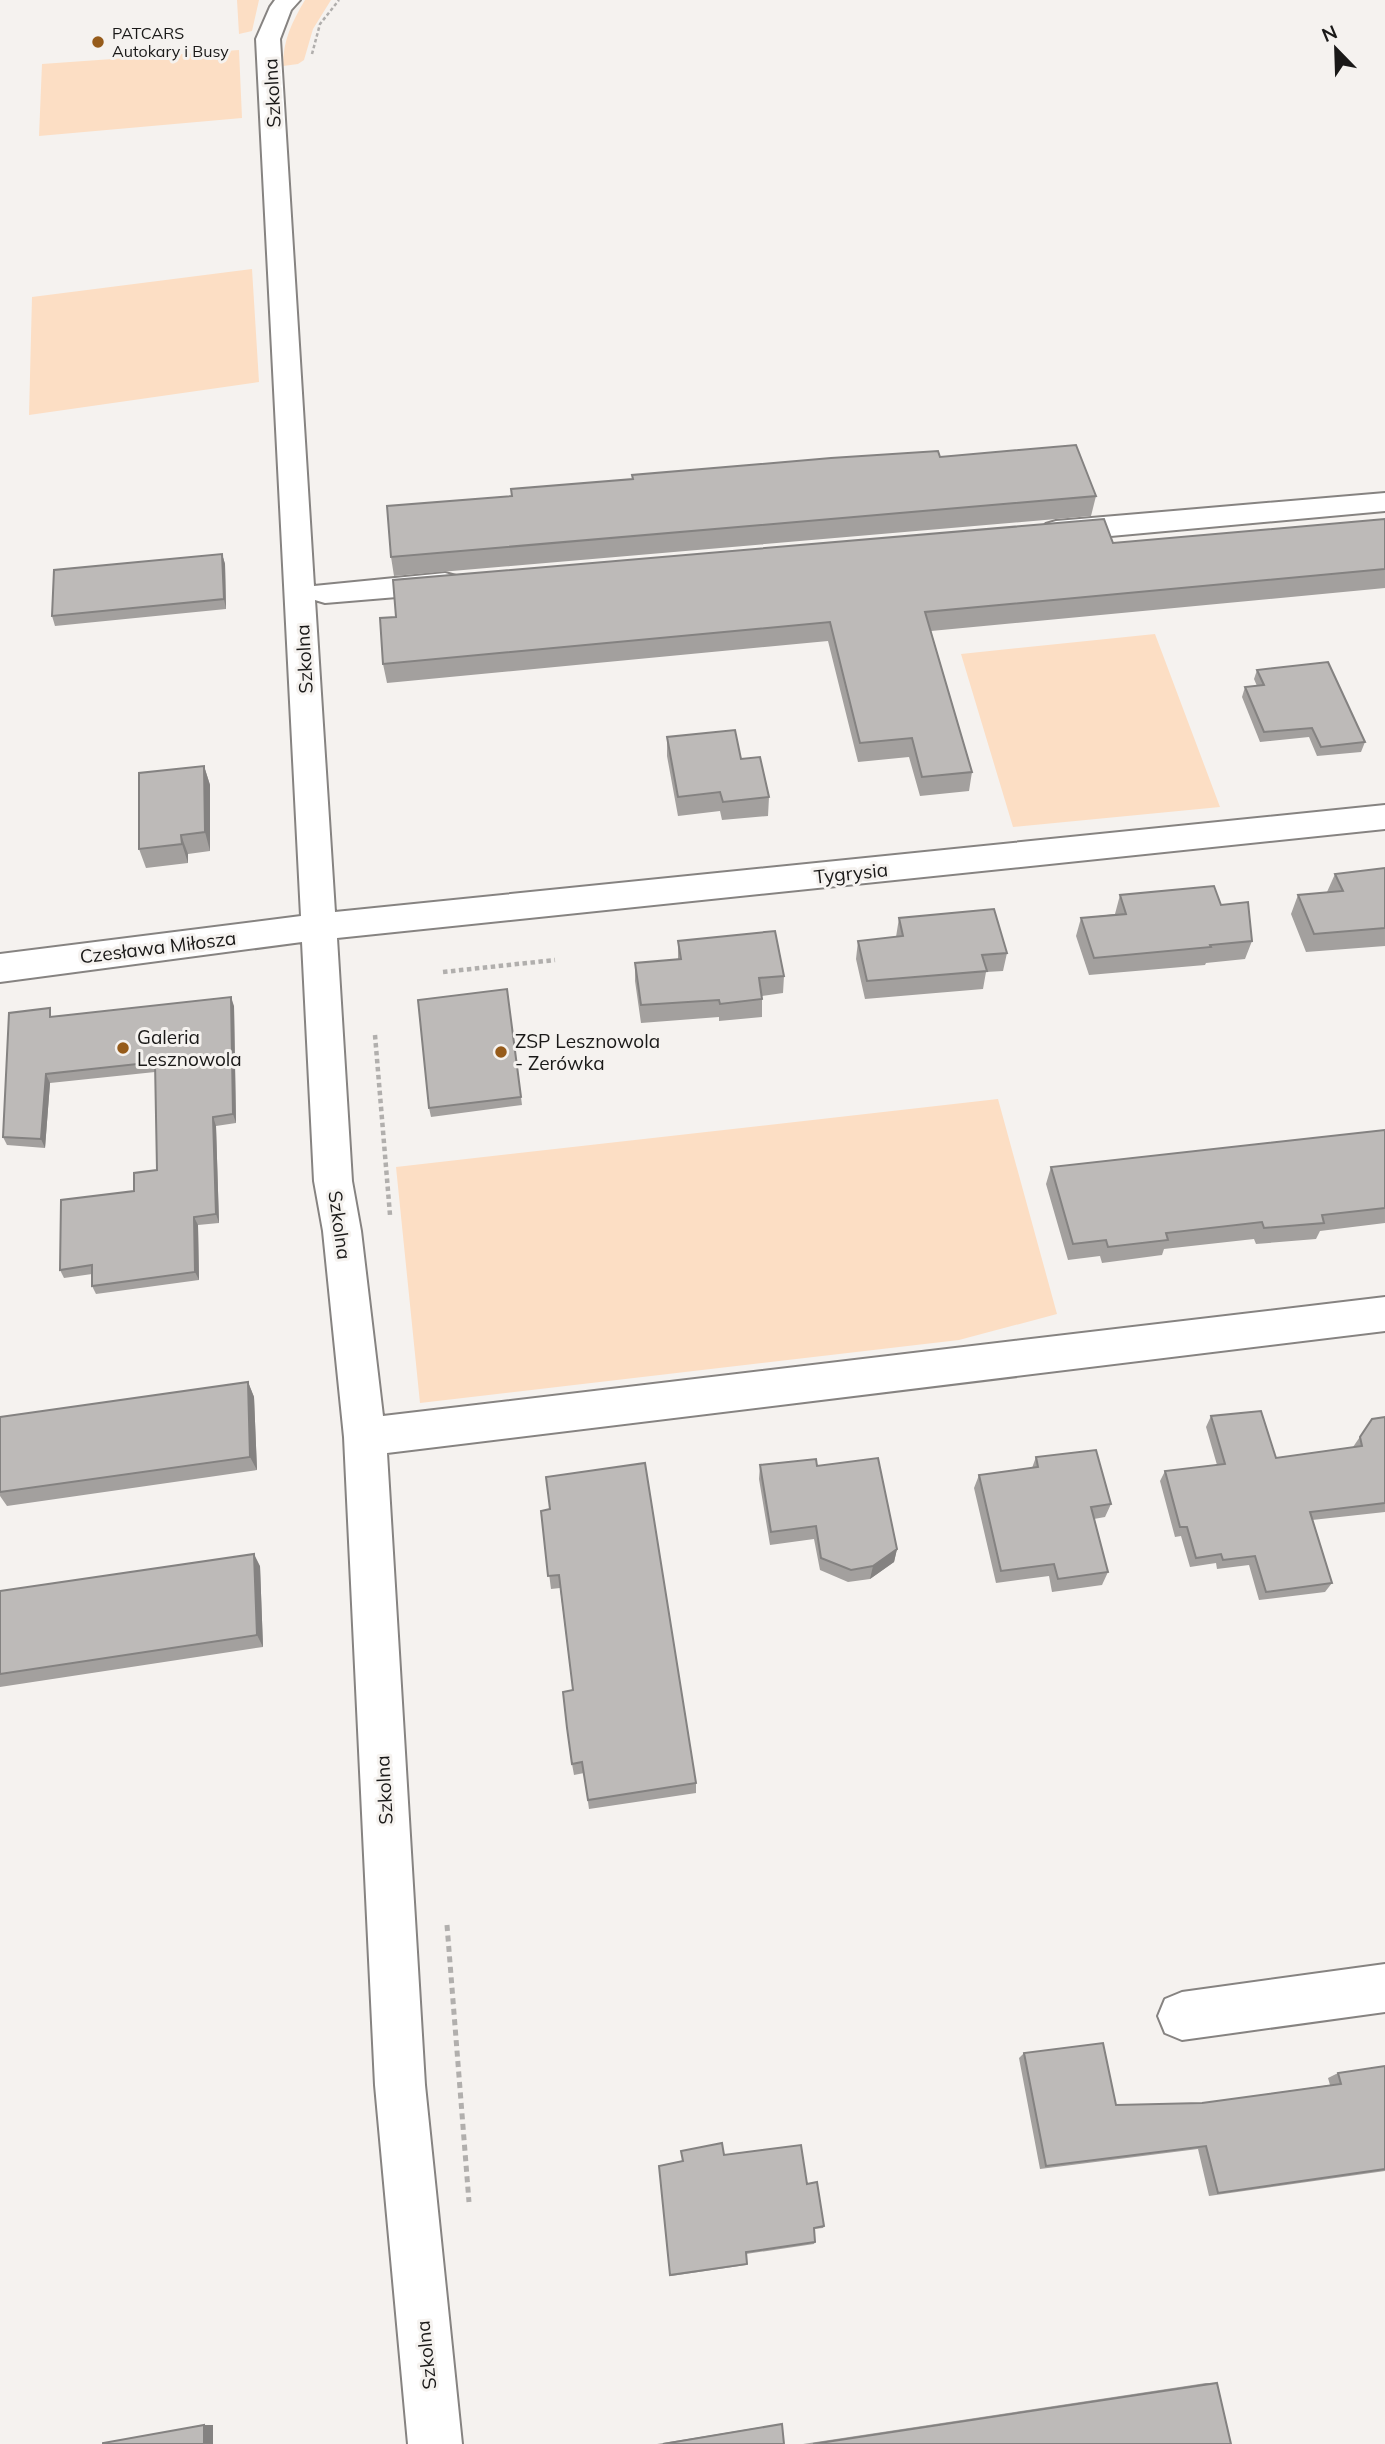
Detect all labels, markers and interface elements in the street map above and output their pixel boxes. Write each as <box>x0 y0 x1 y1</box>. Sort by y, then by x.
north arrow <box>1301 14 1371 84</box>
text: N <box>1318 20 1341 47</box>
place label: PATCARS Autokary i Busy <box>112 23 229 61</box>
marker: PATCARS Autokary i Busy <box>90 34 106 50</box>
street label: Szkolna <box>258 58 286 128</box>
street label: Szkolna <box>290 624 318 694</box>
street label: Tygrysia <box>813 857 889 889</box>
street label: Czesława Miłosza <box>78 926 238 968</box>
place label: Galeria Lesznowola <box>137 1025 242 1071</box>
place label: ZSP Lesznowola - Zerówka <box>515 1029 660 1075</box>
marker: Galeria Lesznowola <box>115 1040 131 1056</box>
marker: ZSP Lesznowola - Zerówka <box>493 1044 509 1060</box>
street label: Szkolna <box>323 1189 357 1261</box>
street label: Szkolna <box>370 1755 398 1825</box>
street label: Szkolna <box>410 2319 442 2391</box>

